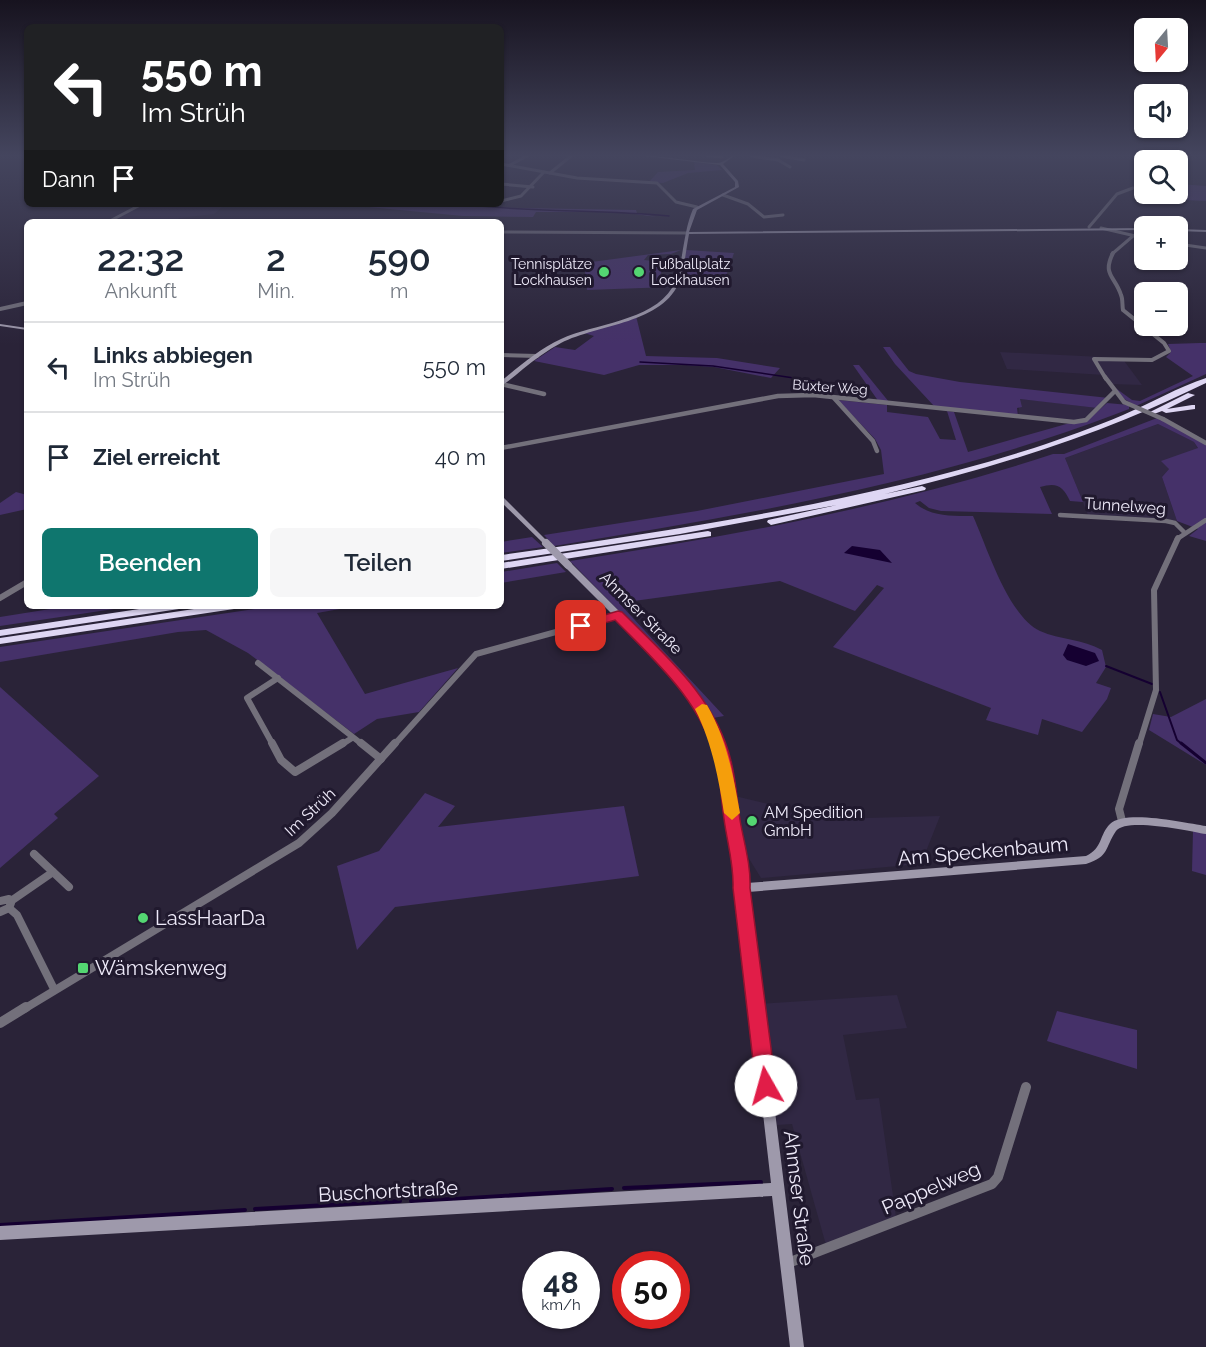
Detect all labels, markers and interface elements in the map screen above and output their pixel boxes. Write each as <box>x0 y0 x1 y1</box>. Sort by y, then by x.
north arrow <box>1134 18 1188 72</box>
map controls <box>1134 18 1188 336</box>
text: 550 m <box>141 47 263 96</box>
icon: left <box>42 48 120 126</box>
button: sound <box>1134 84 1188 138</box>
text: Im Strüh <box>141 97 246 128</box>
button: search <box>1134 150 1188 204</box>
icon: arrive <box>107 162 140 195</box>
text: Dann <box>42 166 95 192</box>
button: + <box>1134 216 1188 270</box>
text: 22:32 <box>97 237 184 279</box>
text: 2 <box>266 237 286 279</box>
text: 590 <box>368 237 431 279</box>
place label: Tennisplätze Lockhausen <box>511 256 592 288</box>
place label: Fußballplatz Lockhausen <box>651 256 730 288</box>
marker: Tennisplätze Lockhausen <box>597 265 611 279</box>
marker: Fußballplatz Lockhausen <box>632 265 646 279</box>
text: Ankunft <box>104 279 177 303</box>
text: Min. <box>257 279 295 303</box>
text: m <box>390 279 408 303</box>
button: − <box>1134 282 1188 336</box>
text: Links abbiegen <box>93 342 253 368</box>
icon: left <box>42 351 75 384</box>
text: 550 m <box>423 354 486 380</box>
text: Im Strüh <box>93 368 171 392</box>
street label: Büxter Weg <box>792 376 868 398</box>
icon: arrive <box>42 441 75 474</box>
text: Ziel erreicht <box>93 444 220 470</box>
text: 40 m <box>435 444 486 470</box>
street label: Tunnelweg <box>1083 494 1167 518</box>
button: Beenden <box>42 528 258 597</box>
button: Teilen <box>270 528 486 597</box>
street label: Ahmser Straße <box>596 568 686 658</box>
pin <box>555 600 606 651</box>
icon: arrive <box>564 609 597 642</box>
street label: Im Strüh <box>281 784 339 840</box>
place label: AM Spedition GmbH <box>764 803 863 840</box>
marker: AM Spedition GmbH <box>745 814 759 828</box>
street label: Am Speckenbaum <box>897 832 1069 870</box>
place label: LassHaarDa <box>155 906 265 930</box>
marker: LassHaarDa <box>136 911 150 925</box>
place label: Wämskenweg <box>95 956 227 980</box>
marker: Wämskenweg <box>76 961 90 975</box>
position arrow <box>734 1054 798 1118</box>
street label: Ahmser Straße <box>779 1129 819 1267</box>
street label: Pappelweg <box>878 1156 984 1220</box>
street label: Buschortstraße <box>317 1175 459 1207</box>
speed limit sign: 50 <box>612 1251 690 1329</box>
text: 48 <box>543 1265 579 1300</box>
text: km/h <box>541 1296 581 1314</box>

